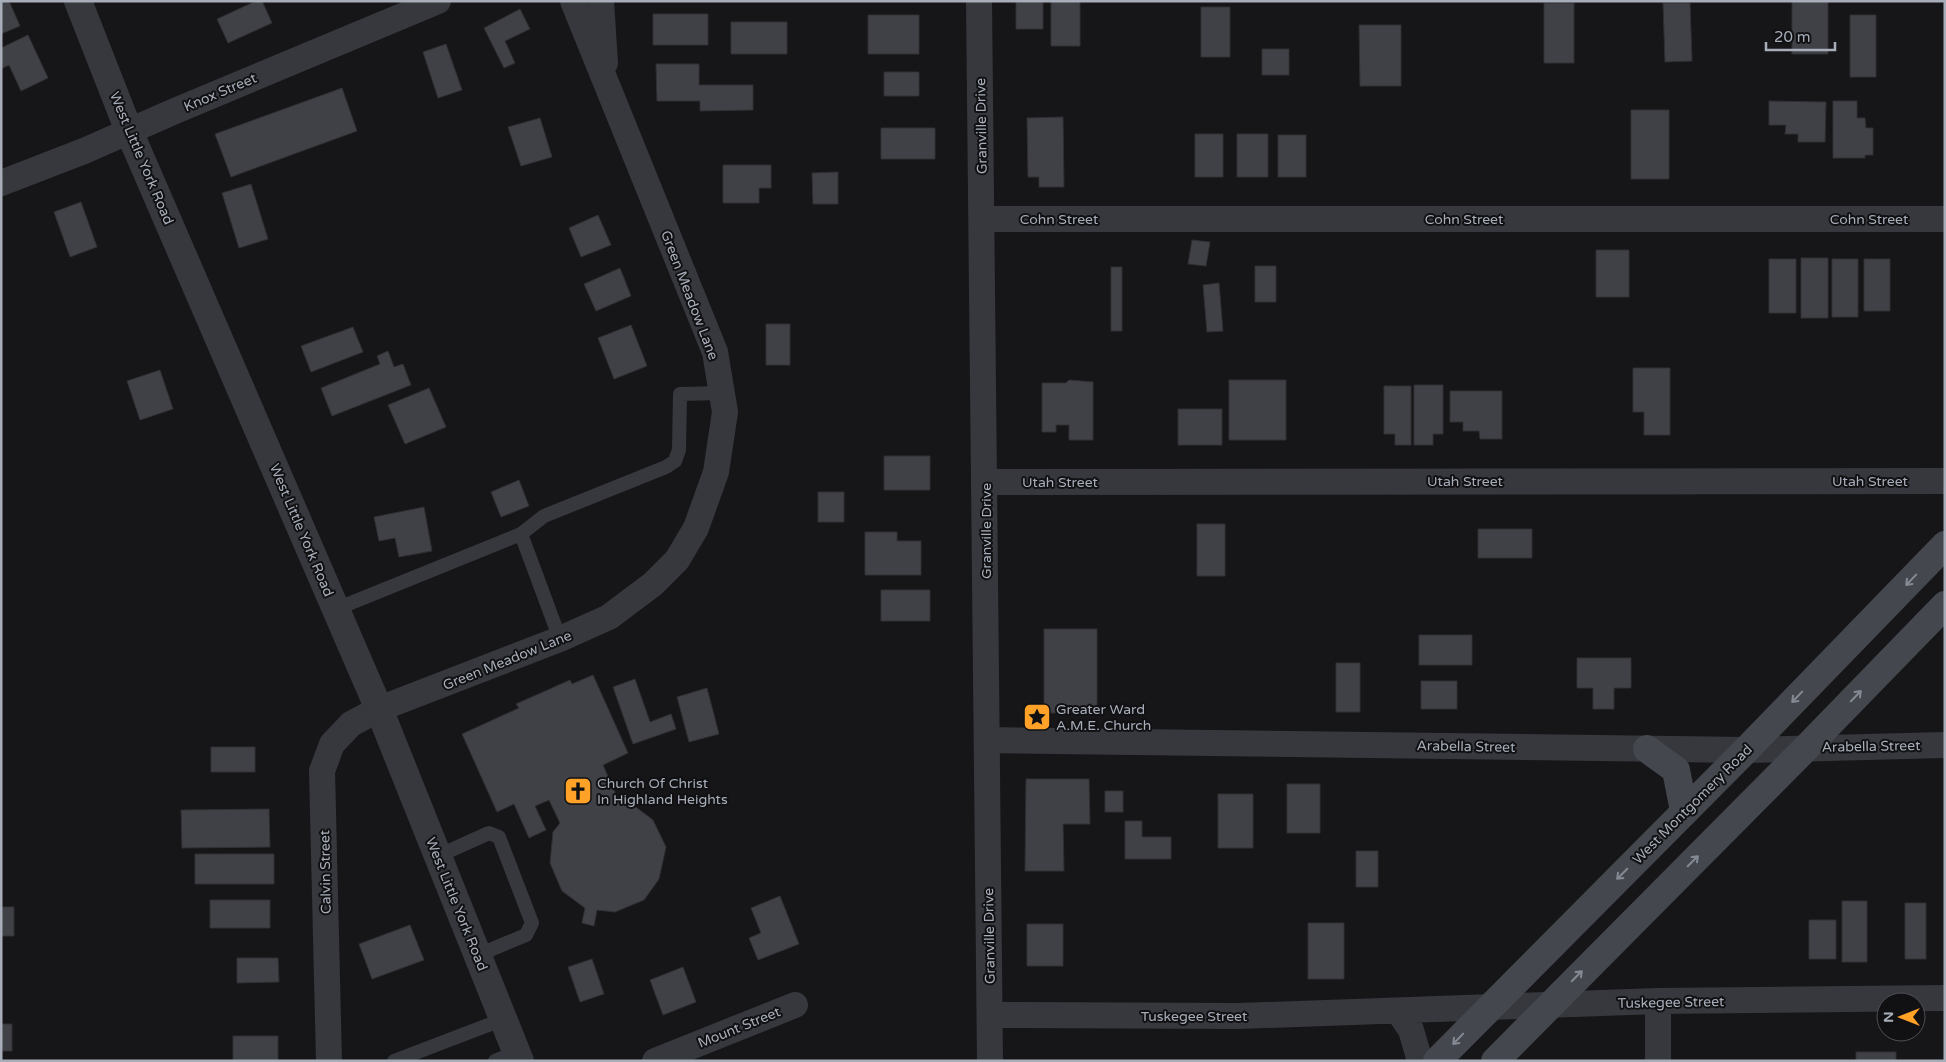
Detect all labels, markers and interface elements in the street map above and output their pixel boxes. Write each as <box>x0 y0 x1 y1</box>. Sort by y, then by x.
scale bar <box>1766 20 1835 52</box>
text: 20 m <box>1774 28 1811 46</box>
street label: Knox Street <box>181 69 260 115</box>
street label: Granville Drive <box>972 78 991 174</box>
street label: West Little York Road <box>106 89 177 227</box>
street label: Cohn Street <box>1020 211 1099 228</box>
street label: Cohn Street <box>1425 211 1504 228</box>
street label: Cohn Street <box>1830 211 1909 228</box>
street label: Green Meadow Lane <box>657 228 722 362</box>
street label: West Little York Road <box>266 461 337 599</box>
street label: Utah Street <box>1427 473 1504 490</box>
street label: Utah Street <box>1832 473 1909 490</box>
street label: Utah Street <box>1022 474 1099 491</box>
street label: Granville Drive <box>978 483 995 579</box>
one-way arrow <box>1905 574 1917 586</box>
street label: Green Meadow Lane <box>440 627 574 694</box>
one-way arrow <box>1792 690 1804 702</box>
one-way arrow <box>1850 690 1863 702</box>
place label: Greater Ward A.M.E. Church <box>1056 701 1151 734</box>
place icon: Greater Ward A.M.E. Church <box>1022 702 1052 732</box>
street label: Arabella Street <box>1416 737 1516 756</box>
street label: Arabella Street <box>1821 737 1921 756</box>
street label: West Montgomery Road <box>1629 741 1756 868</box>
place label: Church Of Christ In Highland Heights <box>597 775 728 808</box>
church icon: Church Of Christ In Highland Heights <box>563 776 593 806</box>
street label: Calvin Street <box>316 829 335 914</box>
street label: West Little York Road <box>422 835 491 973</box>
one-way arrow <box>1686 855 1699 867</box>
one-way arrow <box>1615 868 1628 880</box>
street label: Granville Drive <box>980 888 999 984</box>
one-way arrow <box>1571 970 1584 982</box>
north arrow <box>1876 992 1926 1042</box>
street label: Tuskegee Street <box>1618 993 1725 1012</box>
street label: Mount Street <box>695 1003 784 1052</box>
street label: Tuskegee Street <box>1141 1008 1248 1025</box>
text: N <box>1880 1011 1897 1023</box>
one-way arrow <box>1452 1033 1464 1046</box>

